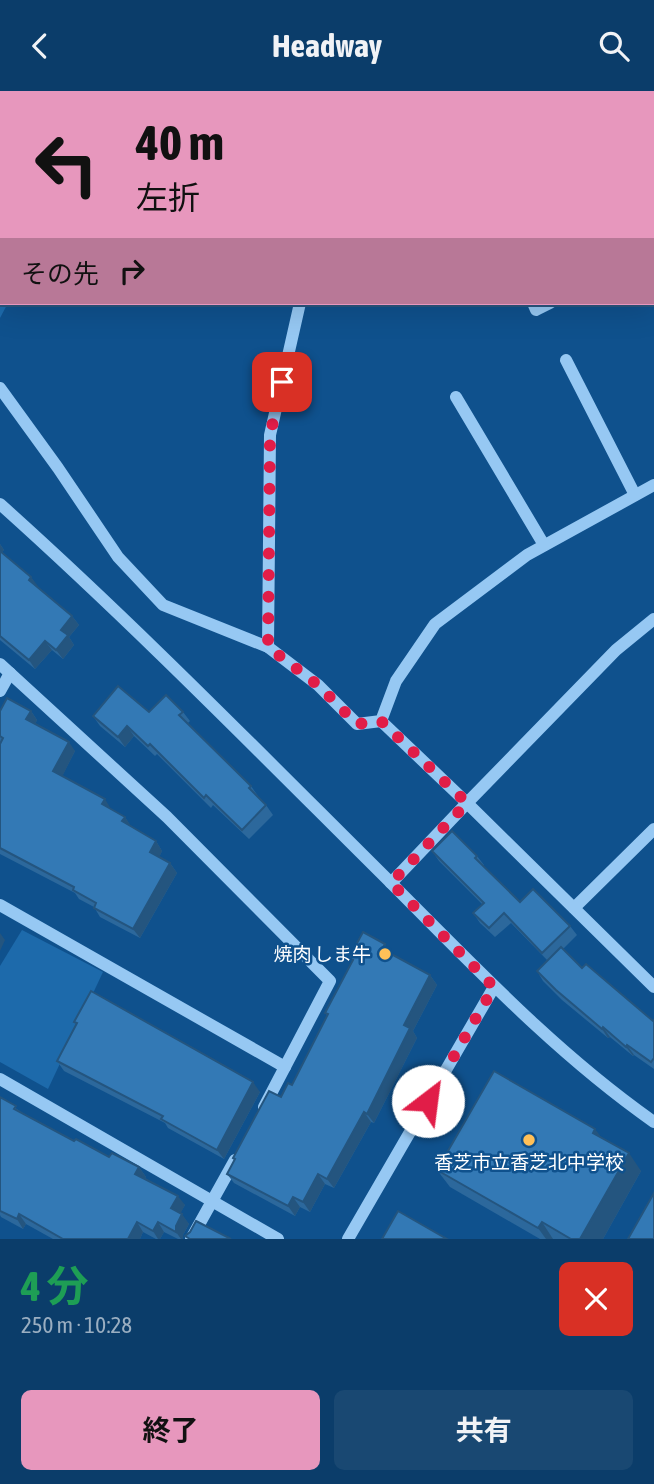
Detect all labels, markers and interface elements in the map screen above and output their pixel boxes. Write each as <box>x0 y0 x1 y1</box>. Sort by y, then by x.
icon: back <box>21 27 59 65</box>
text: Headway <box>272 27 382 64</box>
icon: search <box>595 27 633 65</box>
text: 40 m <box>136 114 224 170</box>
icon: left <box>21 119 112 210</box>
text: 左折 <box>136 179 200 216</box>
icon: right <box>113 252 151 290</box>
text: その先 <box>21 259 99 289</box>
pin <box>252 352 312 412</box>
icon: arrive <box>263 363 301 401</box>
place label: 焼肉 しま牛 <box>273 943 371 965</box>
marker: 焼肉 しま牛 <box>377 946 393 962</box>
position arrow <box>391 1064 465 1138</box>
marker: 香芝市立香芝北中学校 <box>521 1132 537 1148</box>
place label: 香芝市立香芝北中学校 <box>434 1151 624 1173</box>
text: 4 分 <box>21 1262 89 1310</box>
button: close <box>559 1262 633 1336</box>
text: 250 m · 10:28 <box>21 1312 132 1338</box>
button: 終了 <box>21 1390 320 1470</box>
button: 共有 <box>334 1390 633 1470</box>

